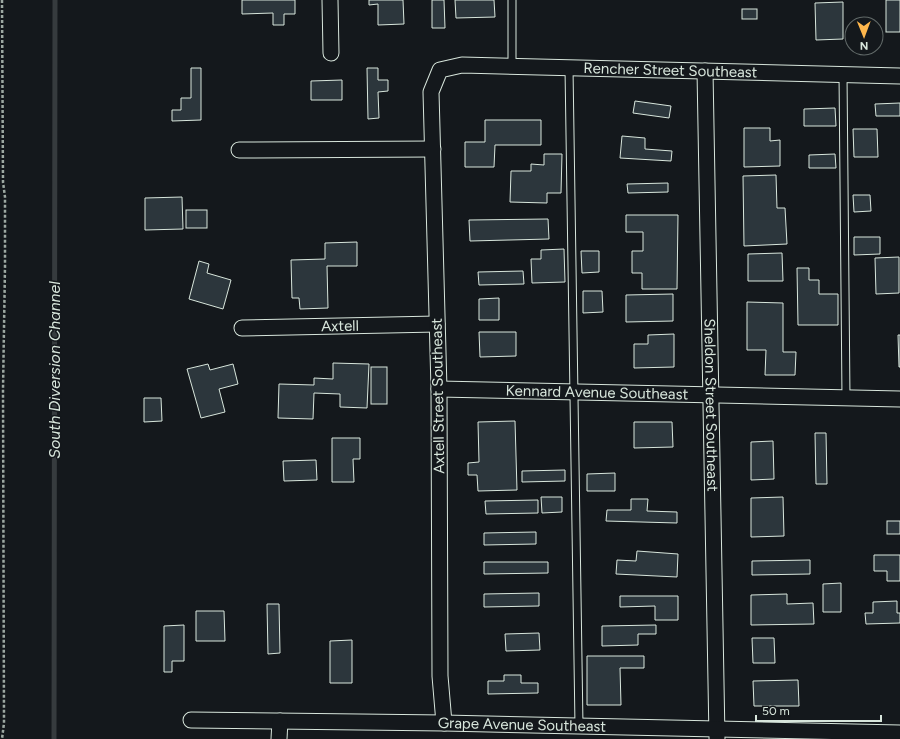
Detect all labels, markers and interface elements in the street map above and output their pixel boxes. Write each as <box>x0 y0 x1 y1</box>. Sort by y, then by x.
north arrow <box>844 16 884 56</box>
text: N <box>860 39 869 52</box>
street label: Rencher Street Southeast <box>583 59 758 81</box>
water label: South Diversion Channel <box>45 281 64 459</box>
street label: Axtell <box>321 317 359 335</box>
street label: Axtell Street Southeast <box>428 318 448 474</box>
street label: Sheldon Street Southeast <box>700 318 722 492</box>
street label: Kennard Avenue Southeast <box>505 381 689 403</box>
scale bar <box>756 697 881 723</box>
text: 50 m <box>762 704 790 718</box>
street label: Grape Avenue Southeast <box>438 714 607 736</box>

